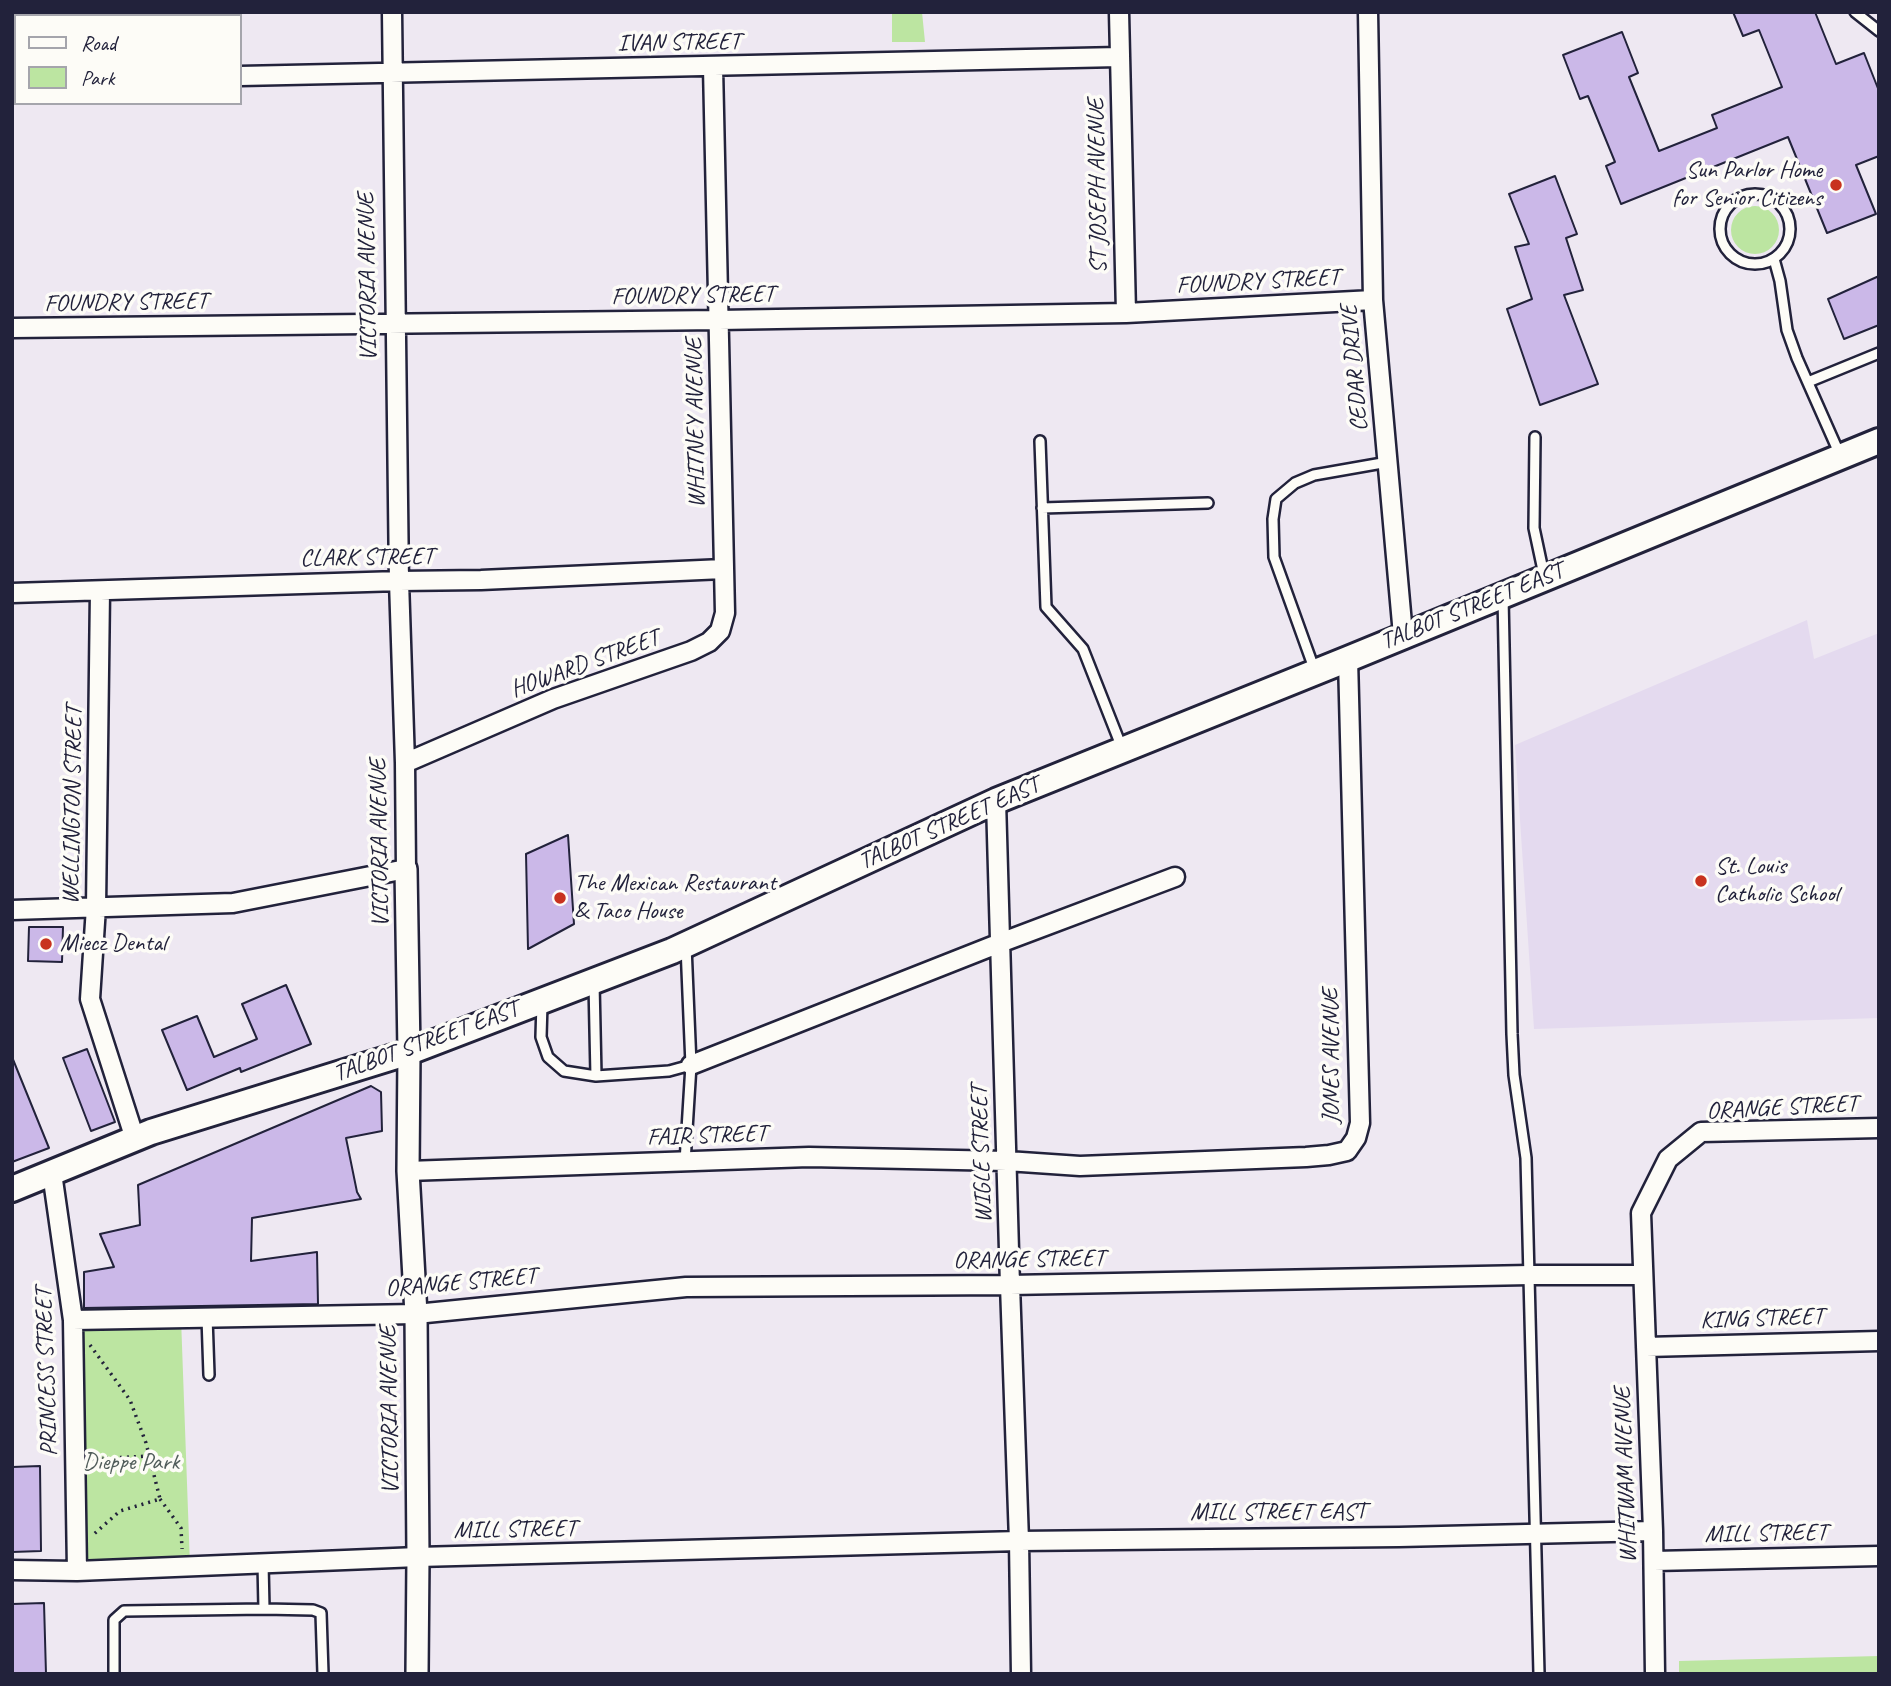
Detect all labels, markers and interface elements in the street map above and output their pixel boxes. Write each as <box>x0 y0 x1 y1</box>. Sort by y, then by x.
legend <box>14 14 242 105</box>
street label: IVAN STREET <box>617 28 741 58</box>
text: Road <box>81 30 116 56</box>
text: Park <box>81 65 114 91</box>
street label: ST JOSEPH AVENUE <box>1082 98 1114 274</box>
place label: Sun Parlor Home for Senior Citizens <box>1672 157 1822 213</box>
marker: Sun Parlor Home for Senior Citizens <box>1828 177 1844 193</box>
street label: VICTORIA AVENUE <box>352 192 384 362</box>
street label: FOUNDRY STREET <box>1176 263 1340 301</box>
street label: FOUNDRY STREET <box>611 280 775 312</box>
street label: FOUNDRY STREET <box>44 287 208 319</box>
street label: CEDAR DRIVE <box>1335 303 1375 433</box>
street label: WHITNEY AVENUE <box>680 338 712 508</box>
street label: CLARK STREET <box>300 542 434 574</box>
street label: TALBOT STREET EAST <box>1376 557 1568 657</box>
street label: HOWARD STREET <box>507 624 663 704</box>
street label: WELLINGTON STREET <box>57 705 89 905</box>
street label: VICTORIA AVENUE <box>364 758 396 928</box>
street label: TALBOT STREET EAST <box>854 771 1044 877</box>
place label: St. Louis Catholic School <box>1715 853 1839 909</box>
place label: The Mexican Restaurant & Taco House <box>574 870 776 926</box>
marker: St. Louis Catholic School <box>1693 873 1709 889</box>
marker: The Mexican Restaurant & Taco House <box>552 890 568 906</box>
place label: Miecz Dental <box>60 930 166 958</box>
marker: Miecz Dental <box>38 936 54 952</box>
street label: JONES AVENUE <box>1318 988 1346 1124</box>
street label: TALBOT STREET EAST <box>330 995 522 1089</box>
street label: WIGLE STREET <box>965 1085 999 1223</box>
street label: ORANGE STREET <box>1706 1090 1858 1126</box>
street label: FAIR STREET <box>646 1120 768 1152</box>
street label: ORANGE STREET <box>953 1244 1105 1276</box>
street label: ORANGE STREET <box>384 1262 538 1304</box>
street label: PRINCESS STREET <box>30 1287 64 1457</box>
street label: KING STREET <box>1700 1302 1824 1336</box>
street label: VICTORIA AVENUE <box>374 1325 406 1495</box>
street label: WHITWAM AVENUE <box>1609 1386 1643 1564</box>
park label: Dieppe Park <box>83 1449 179 1477</box>
street label: MILL STREET EAST <box>1190 1499 1366 1527</box>
street label: MILL STREET <box>453 1515 577 1545</box>
street label: MILL STREET <box>1704 1519 1828 1549</box>

